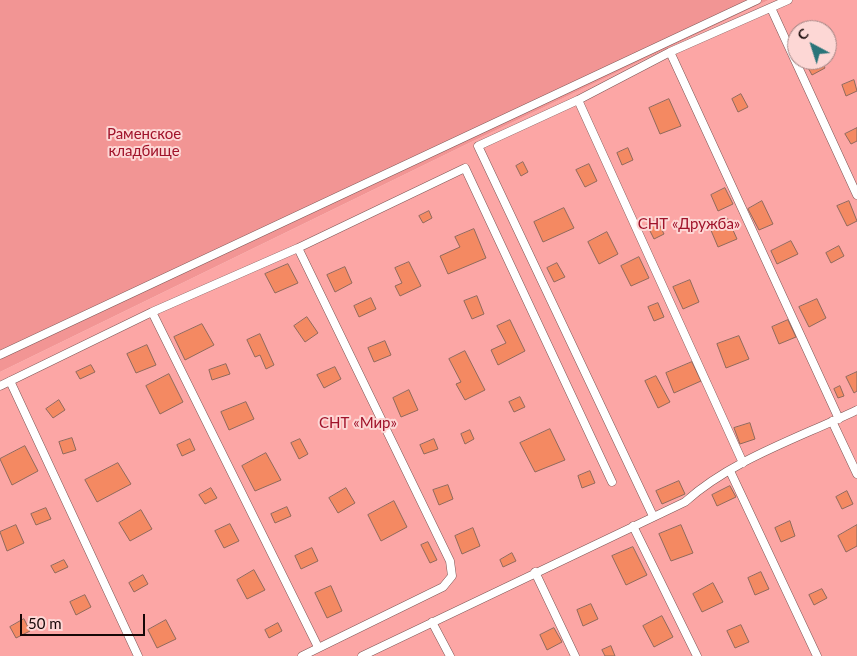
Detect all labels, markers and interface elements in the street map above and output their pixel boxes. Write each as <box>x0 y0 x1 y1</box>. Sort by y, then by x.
north arrow <box>787 20 837 70</box>
text: С <box>794 24 812 43</box>
park label: Раменское кладбище <box>107 125 181 160</box>
park label: СНТ «Дружба» <box>638 215 740 233</box>
park label: СНТ «Мир» <box>319 414 397 432</box>
scale bar <box>22 604 148 636</box>
text: 50 m <box>28 614 62 632</box>

